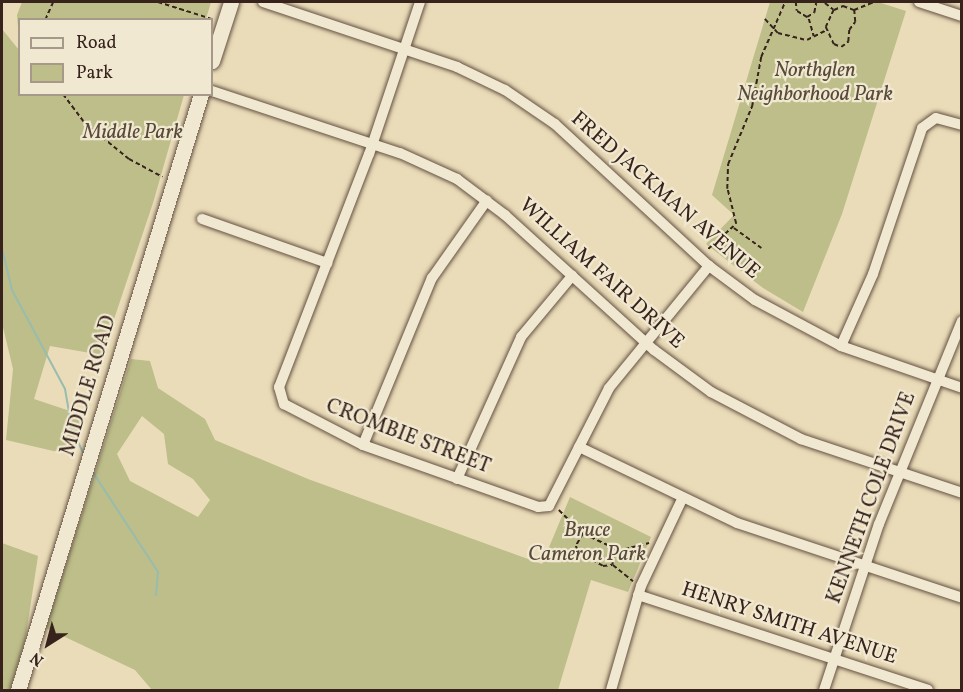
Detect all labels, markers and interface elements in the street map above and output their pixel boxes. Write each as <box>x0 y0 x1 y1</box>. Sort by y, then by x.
legend <box>18 18 213 96</box>
text: Road <box>76 31 117 56</box>
park label: Northglen Neighborhood Park <box>737 58 893 108</box>
text: Park <box>76 61 113 86</box>
street label: FRED JACKMAN AVENUE <box>565 107 765 285</box>
park label: Middle Park <box>83 120 183 146</box>
street label: WILLIAM FAIR DRIVE <box>513 193 689 355</box>
street label: MIDDLE ROAD <box>56 313 122 459</box>
street label: KENNETH COLE DRIVE <box>822 389 922 607</box>
street label: CROMBIE STREET <box>322 394 494 480</box>
park label: Bruce Cameron Park <box>528 518 646 568</box>
street label: HENRY SMITH AVENUE <box>678 577 900 671</box>
north arrow <box>18 614 78 674</box>
text: N <box>26 646 49 671</box>

